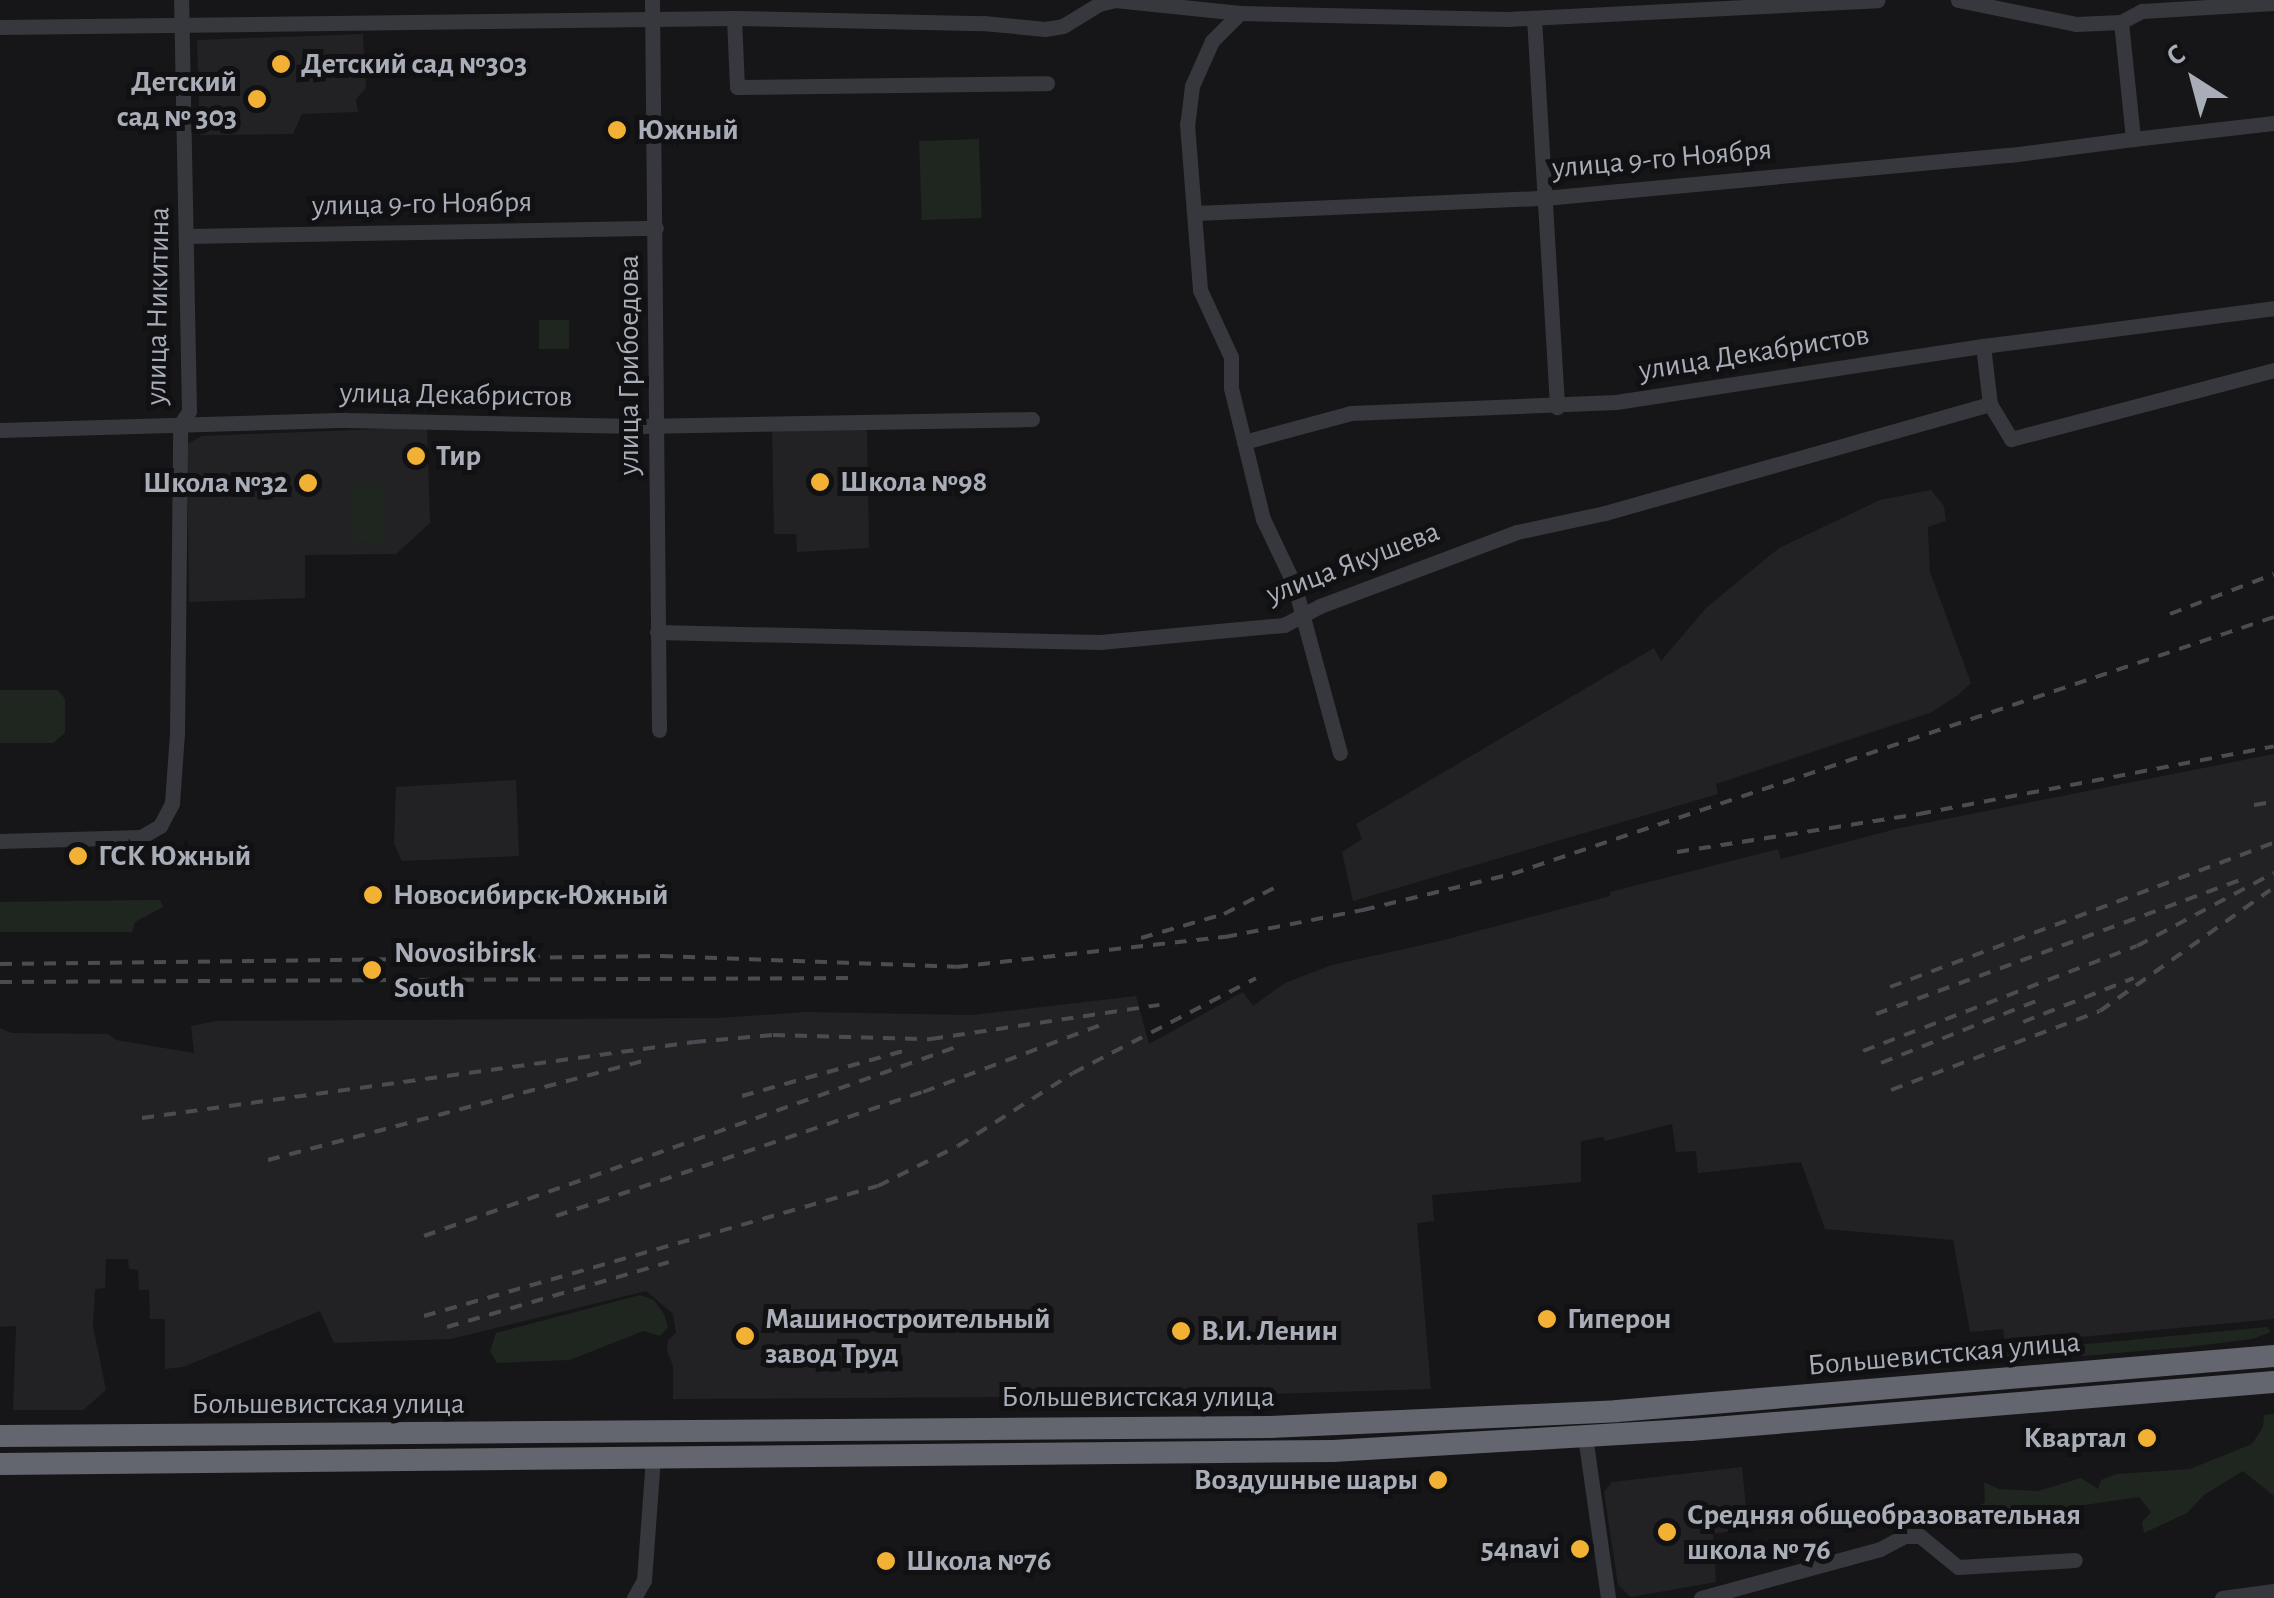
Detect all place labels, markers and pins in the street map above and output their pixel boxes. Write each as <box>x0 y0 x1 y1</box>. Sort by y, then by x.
place label: Детский сад №303 <box>301 46 527 82</box>
marker: Детский сад №303 <box>270 53 292 75</box>
place label: Детский сад № 303 <box>117 64 237 134</box>
marker: Детский сад № 303 <box>246 88 268 110</box>
place label: Южный <box>637 112 739 148</box>
marker: Южный <box>606 119 628 141</box>
place label: Тир <box>436 438 481 474</box>
marker: Тир <box>405 445 427 467</box>
place label: Школа №98 <box>840 464 987 500</box>
place label: Школа №32 <box>143 465 288 501</box>
marker: Школа №98 <box>809 471 831 493</box>
marker: Школа №32 <box>297 472 319 494</box>
place label: ГСК Южный <box>98 838 251 874</box>
marker: ГСК Южный <box>67 845 89 867</box>
place label: Новосибирск-Южный <box>393 877 668 913</box>
marker: Новосибирск-Южный <box>362 884 384 906</box>
place label: Novosibirsk South <box>394 935 536 1006</box>
marker: Novosibirsk South <box>359 957 385 983</box>
place label: Машиностроительный завод Труд <box>765 1301 1050 1372</box>
place label: Гиперон <box>1567 1301 1671 1337</box>
marker: Гиперон <box>1536 1308 1558 1330</box>
place label: В.И. Ленин <box>1201 1313 1338 1349</box>
marker: В.И. Ленин <box>1170 1320 1192 1342</box>
marker: Машиностроительный завод Труд <box>734 1325 756 1347</box>
place label: Квартал <box>2023 1420 2127 1456</box>
marker: Квартал <box>2136 1427 2158 1449</box>
place label: Воздушные шары <box>1194 1462 1418 1498</box>
marker: Воздушные шары <box>1427 1469 1449 1491</box>
place label: Средняя общеобразовательная школа № 76 <box>1687 1497 2081 1568</box>
marker: Средняя общеобразовательная школа № 76 <box>1656 1521 1678 1543</box>
place label: 54navi <box>1481 1531 1560 1567</box>
marker: 54navi <box>1569 1538 1591 1560</box>
place label: Школа №76 <box>906 1543 1051 1579</box>
marker: Школа №76 <box>875 1550 897 1572</box>

